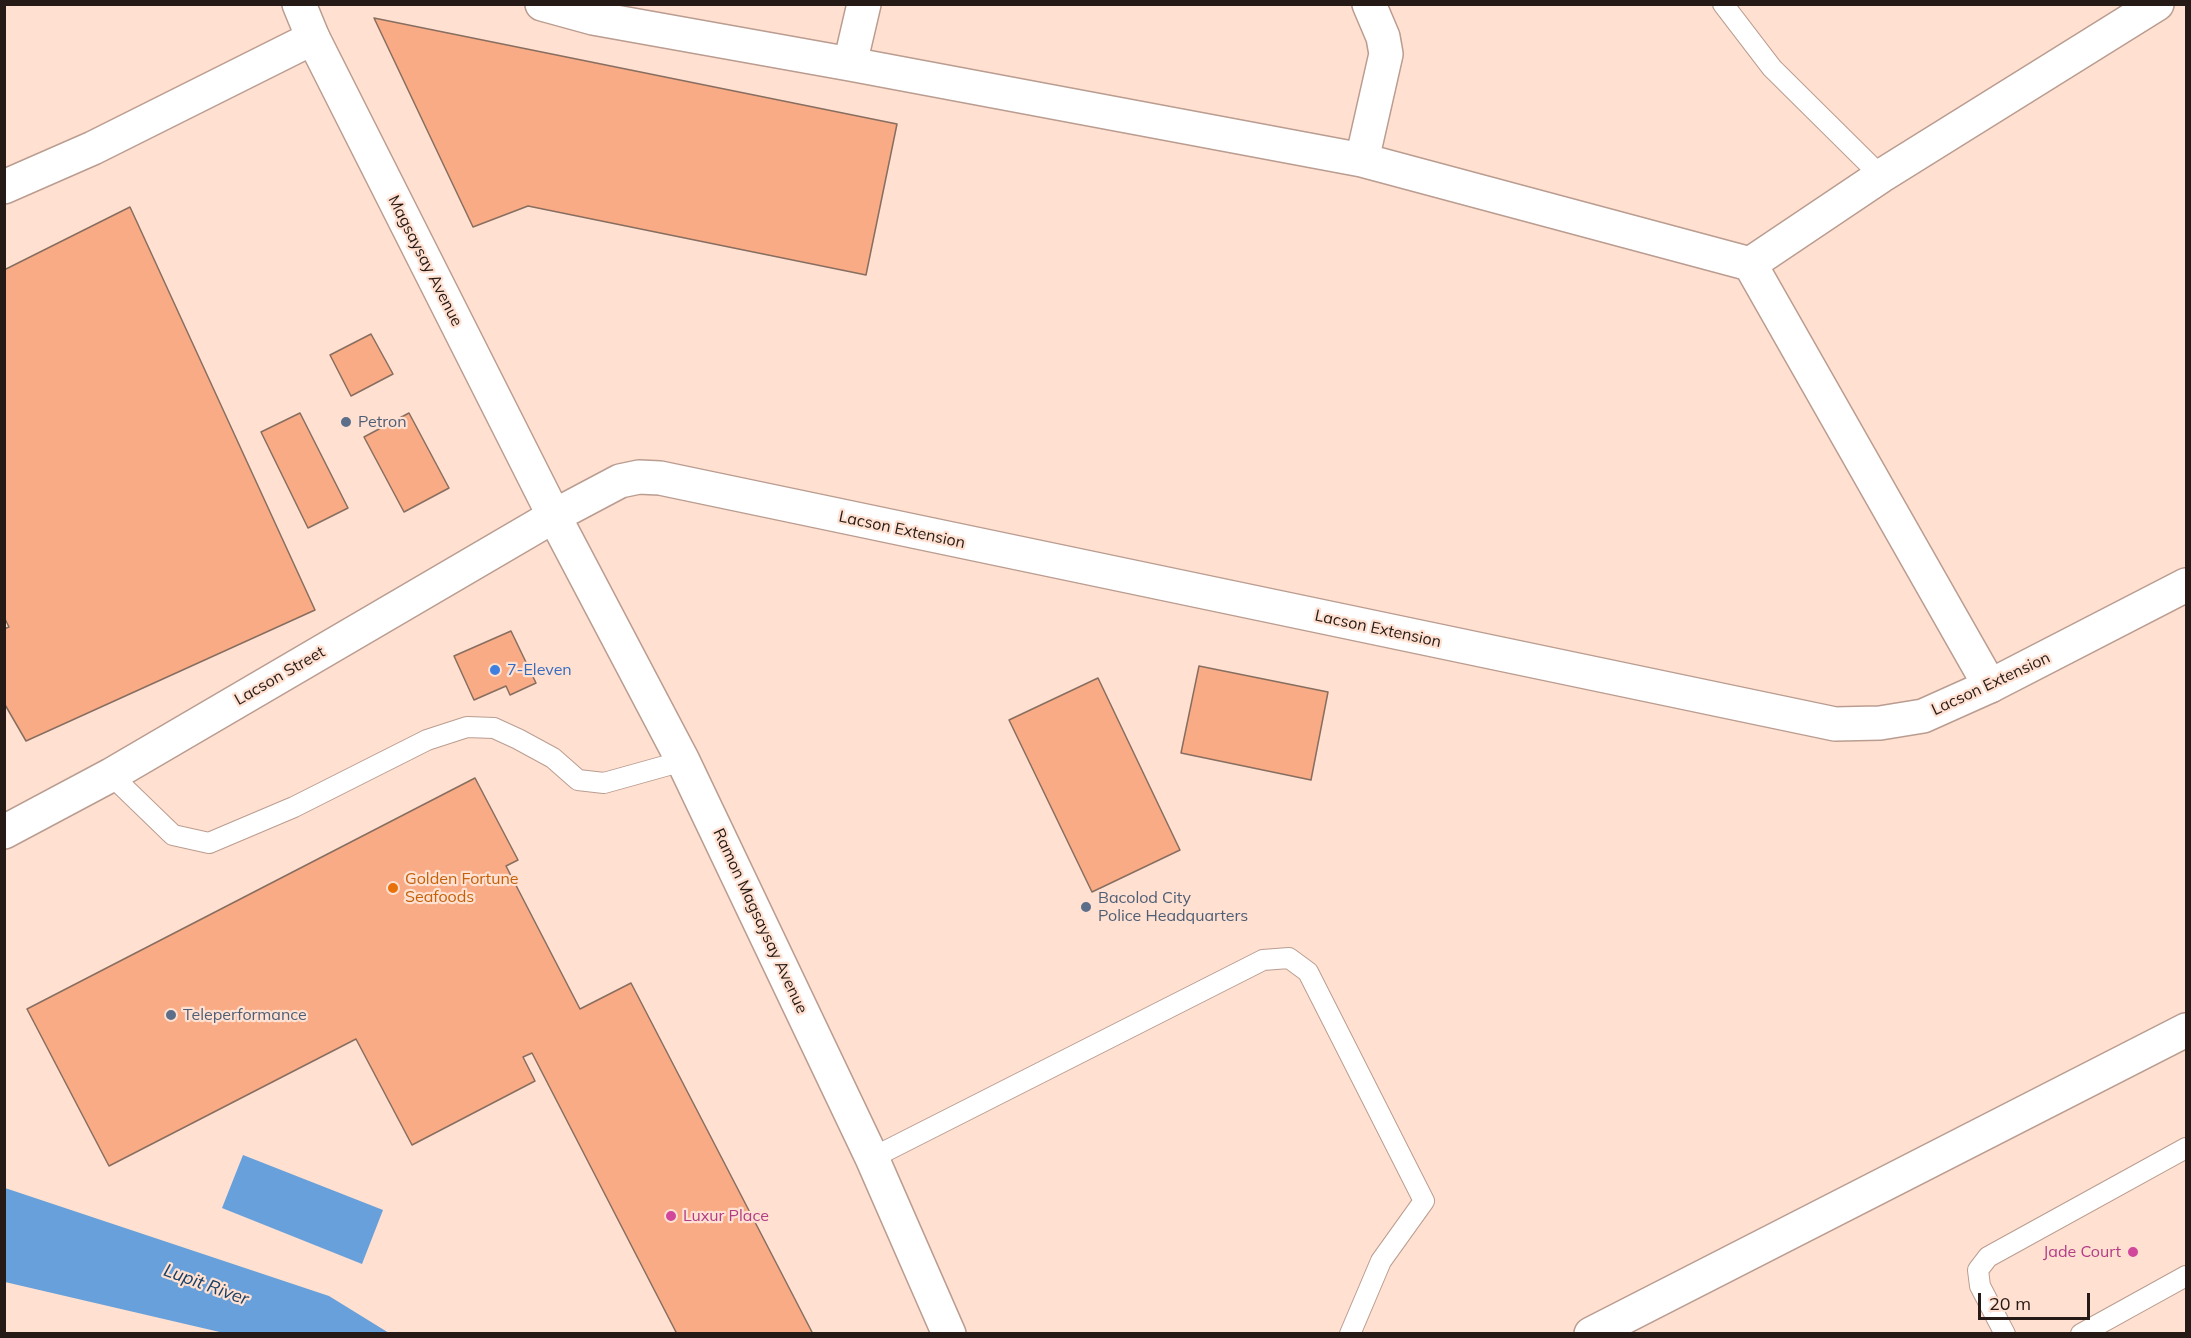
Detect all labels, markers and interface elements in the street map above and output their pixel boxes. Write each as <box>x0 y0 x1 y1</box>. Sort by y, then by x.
street label: Magsaysay Avenue <box>384 192 466 330</box>
place label: Petron <box>358 412 407 432</box>
marker: Petron <box>339 415 353 429</box>
street label: Lacson Extension <box>837 507 967 553</box>
street label: Lacson Extension <box>1313 606 1443 652</box>
street label: Lacson Street <box>231 642 329 710</box>
street label: Lacson Extension <box>1929 648 2053 720</box>
place label: 7-Eleven <box>507 660 572 680</box>
marker: 7-Eleven <box>488 663 502 677</box>
street label: Ramon Magsaysay Avenue <box>709 825 811 1017</box>
place label: Golden Fortune Seafoods <box>405 869 518 907</box>
marker: Golden Fortune Seafoods <box>386 881 400 895</box>
place label: Bacolod City Police Headquarters <box>1098 888 1248 926</box>
marker: Bacolod City Police Headquarters <box>1079 900 1093 914</box>
place label: Teleperformance <box>183 1005 307 1025</box>
marker: Teleperformance <box>164 1008 178 1022</box>
place label: Luxur Place <box>683 1206 769 1226</box>
marker: Luxur Place <box>664 1209 678 1223</box>
place label: Jade Court <box>2043 1242 2121 1262</box>
marker: Jade Court <box>2126 1245 2140 1259</box>
water label: Lupit River <box>161 1260 251 1310</box>
scale bar <box>1981 1281 2094 1319</box>
text: 20 m <box>1989 1292 2031 1315</box>

